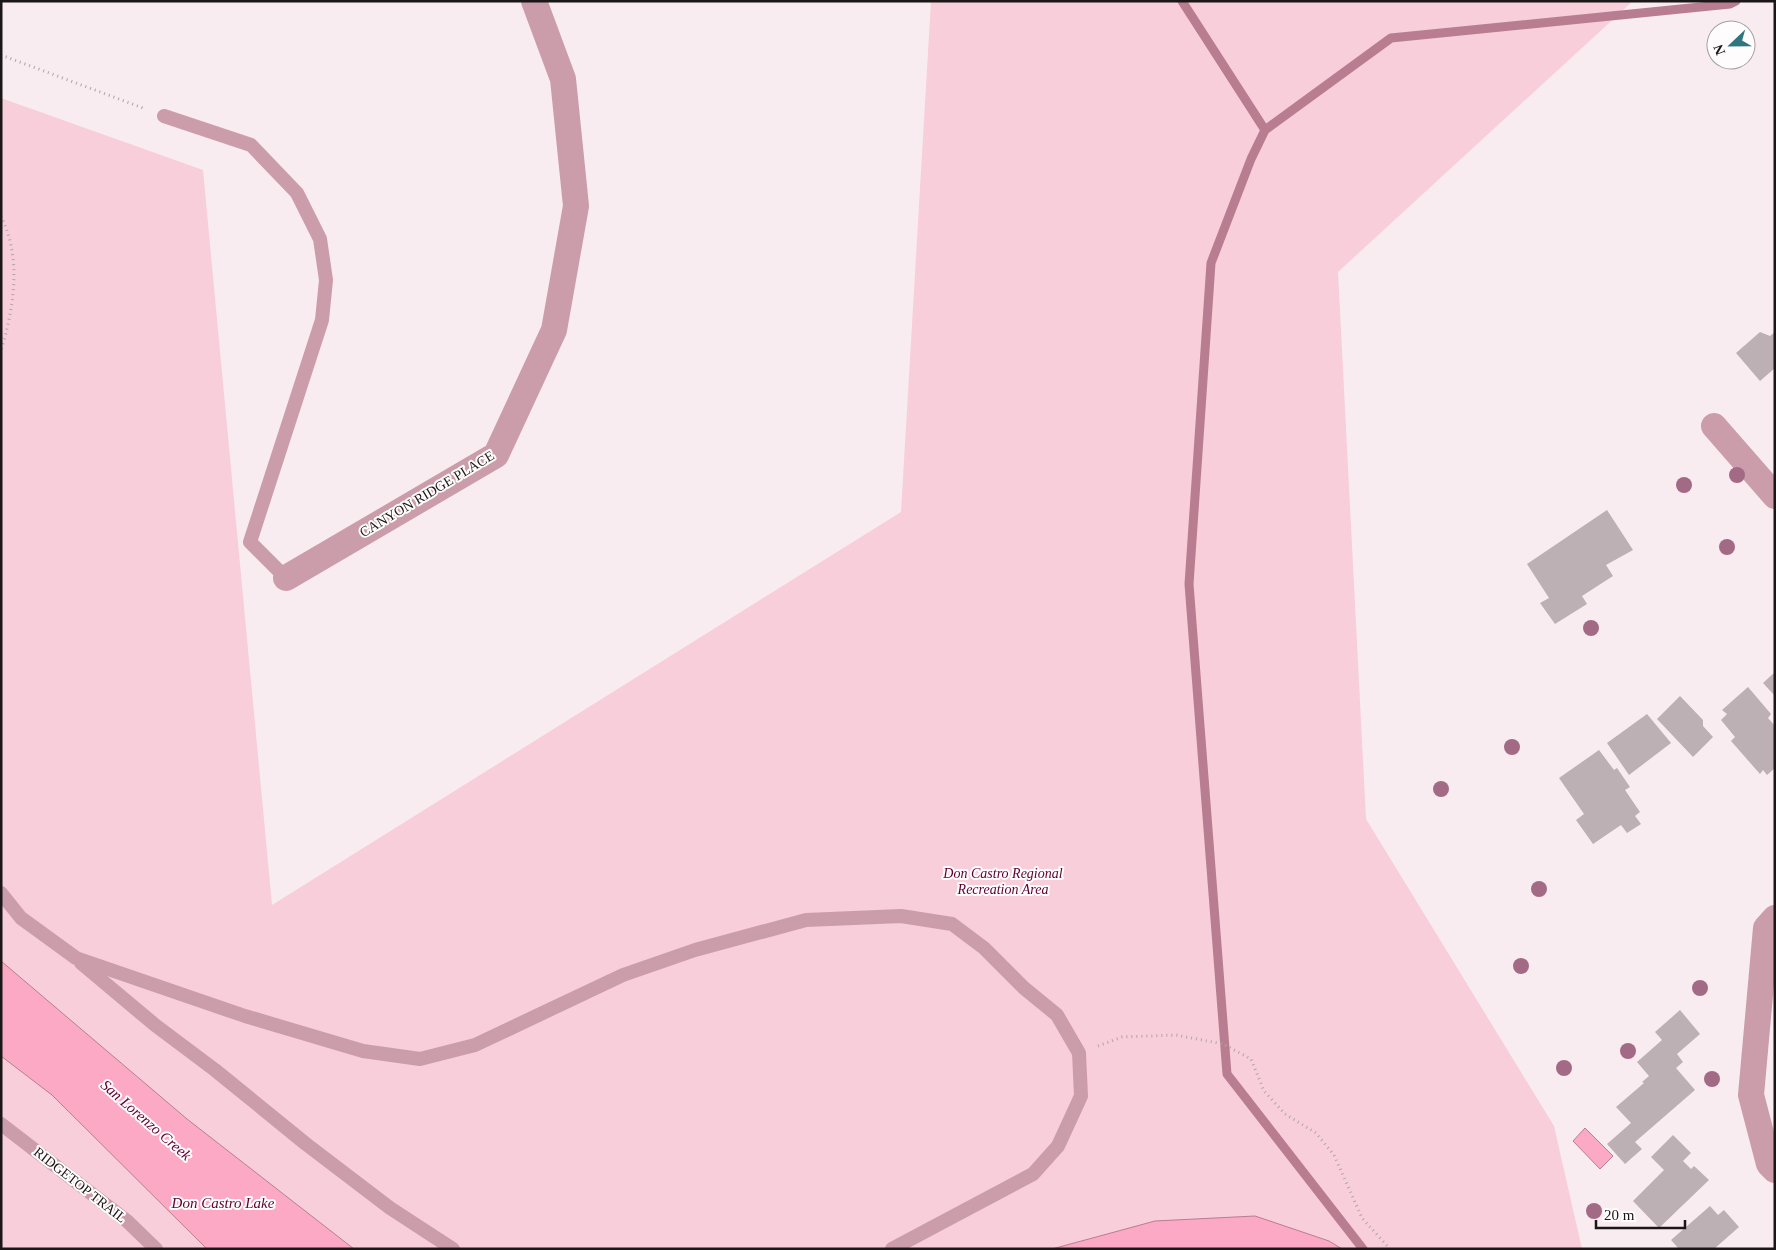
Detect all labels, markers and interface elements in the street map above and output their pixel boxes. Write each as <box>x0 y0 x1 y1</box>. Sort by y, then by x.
north arrow <box>1706 20 1756 70</box>
text: N <box>1711 42 1728 57</box>
street label: CANYON RIDGE PLACE <box>357 448 497 540</box>
park label: Don Castro Regional Recreation Area <box>942 866 1063 897</box>
water label: San Lorenzo Creek <box>98 1077 194 1164</box>
street label: RIDGETOP TRAIL <box>31 1144 129 1226</box>
water label: Don Castro Lake <box>171 1195 275 1211</box>
scale bar <box>1596 1198 1685 1230</box>
text: 20 m <box>1604 1207 1635 1223</box>

